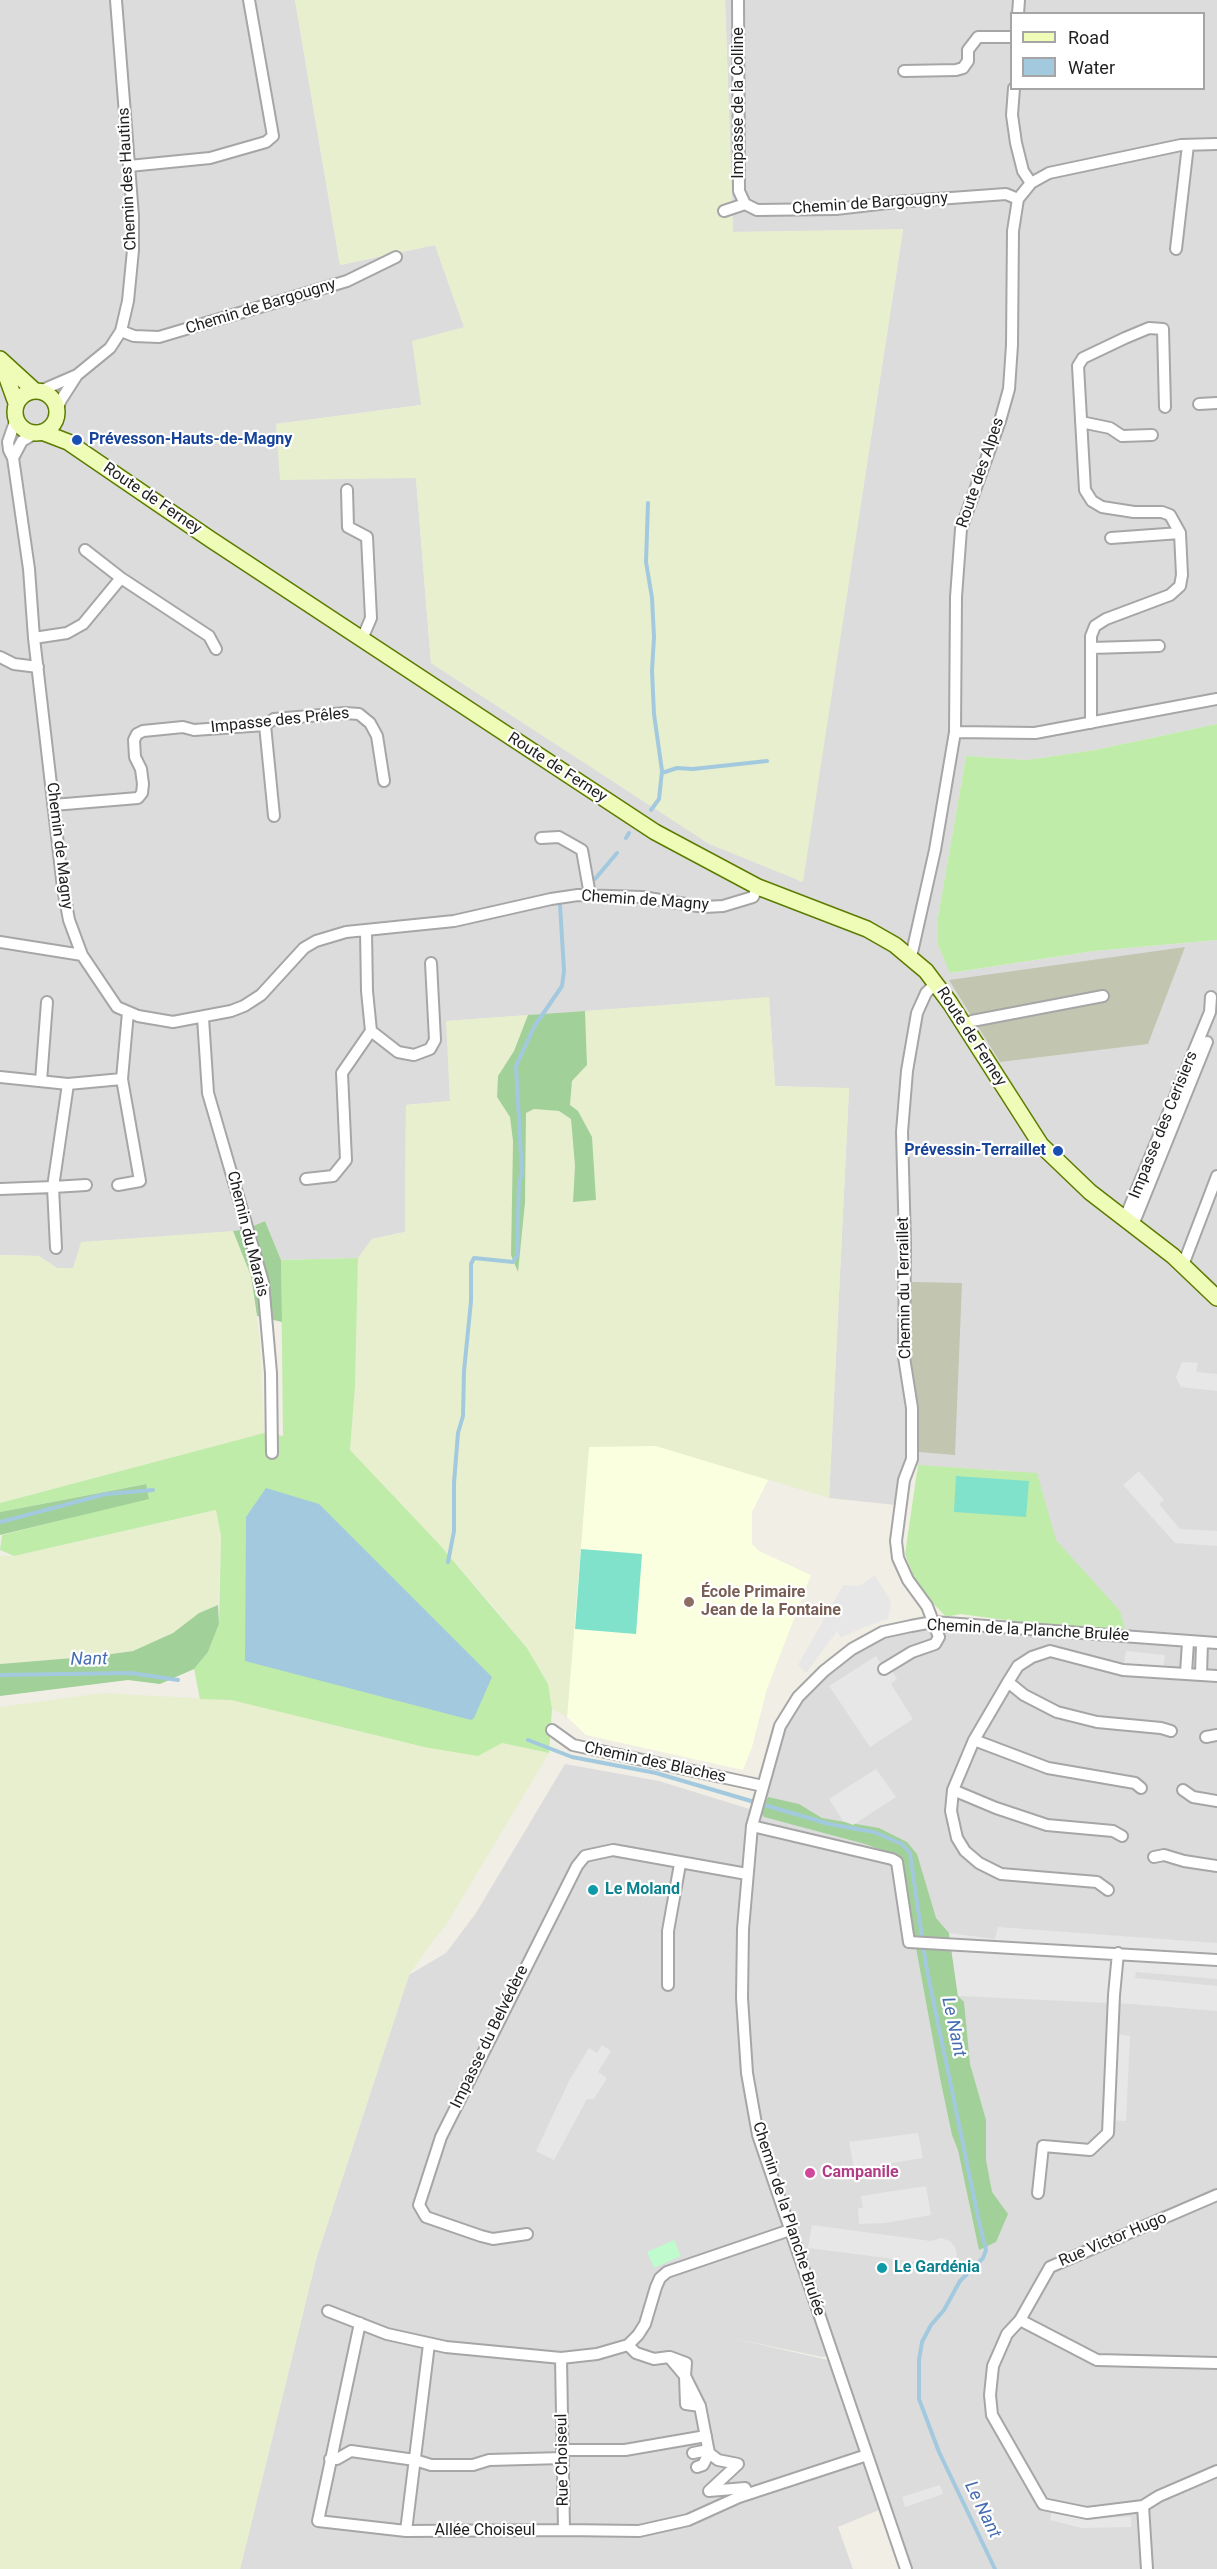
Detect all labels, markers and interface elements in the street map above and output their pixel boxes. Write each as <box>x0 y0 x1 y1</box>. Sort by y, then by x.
legend <box>1010 12 1205 90</box>
street label: Impasse de la Colline <box>729 27 749 179</box>
text: Road <box>1068 27 1109 48</box>
text: Water <box>1068 57 1115 78</box>
street label: Chemin des Hautins <box>115 107 141 251</box>
street label: Chemin de Bargougny <box>791 189 949 219</box>
street label: Chemin de Bargougny <box>184 275 338 339</box>
street label: Route des Alpes <box>953 415 1009 531</box>
place label: Prévesson-Hauts-de-Magny <box>89 430 292 450</box>
marker: Prévesson-Hauts-de-Magny <box>70 433 84 447</box>
street label: Route de Ferney <box>99 459 205 539</box>
street label: Impasse des Prêles <box>210 704 350 738</box>
street label: Route de Ferney <box>504 729 610 807</box>
street label: Chemin de Magny <box>42 781 76 911</box>
street label: Chemin de Magny <box>580 887 710 915</box>
street label: Route de Ferney <box>932 984 1010 1090</box>
street label: Impasse des Cerisiers <box>1126 1048 1202 1202</box>
place label: Prévessin-Terraillet <box>904 1141 1046 1161</box>
marker: Prévessin-Terraillet <box>1051 1144 1065 1158</box>
street label: Chemin du Marais <box>222 1169 272 1299</box>
street label: Chemin du Terraillet <box>894 1217 916 1359</box>
place label: École Primaire Jean de la Fontaine <box>701 1583 841 1621</box>
marker: École Primaire Jean de la Fontaine <box>682 1595 696 1609</box>
street label: Chemin de la Planche Brulée <box>926 1616 1130 1646</box>
water label: Nant <box>70 1649 108 1671</box>
street label: Chemin des Blaches <box>582 1739 728 1787</box>
place label: Le Moland <box>605 1880 680 1900</box>
marker: Le Moland <box>586 1883 600 1897</box>
street label: Impasse du Belvédère <box>447 1962 533 2112</box>
water label: Le Nant <box>936 1995 970 2059</box>
street label: Chemin de la Planche Brulée <box>748 2120 828 2318</box>
place label: Campanile <box>822 2163 899 2183</box>
marker: Campanile <box>803 2166 817 2180</box>
street label: Rue Victor Hugo <box>1056 2209 1170 2271</box>
place label: Le Gardénia <box>894 2258 980 2278</box>
marker: Le Gardénia <box>875 2261 889 2275</box>
street label: Rue Choiseul <box>553 2413 573 2507</box>
water label: Le Nant <box>959 2478 1005 2542</box>
street label: Allée Choiseul <box>435 2521 535 2541</box>

